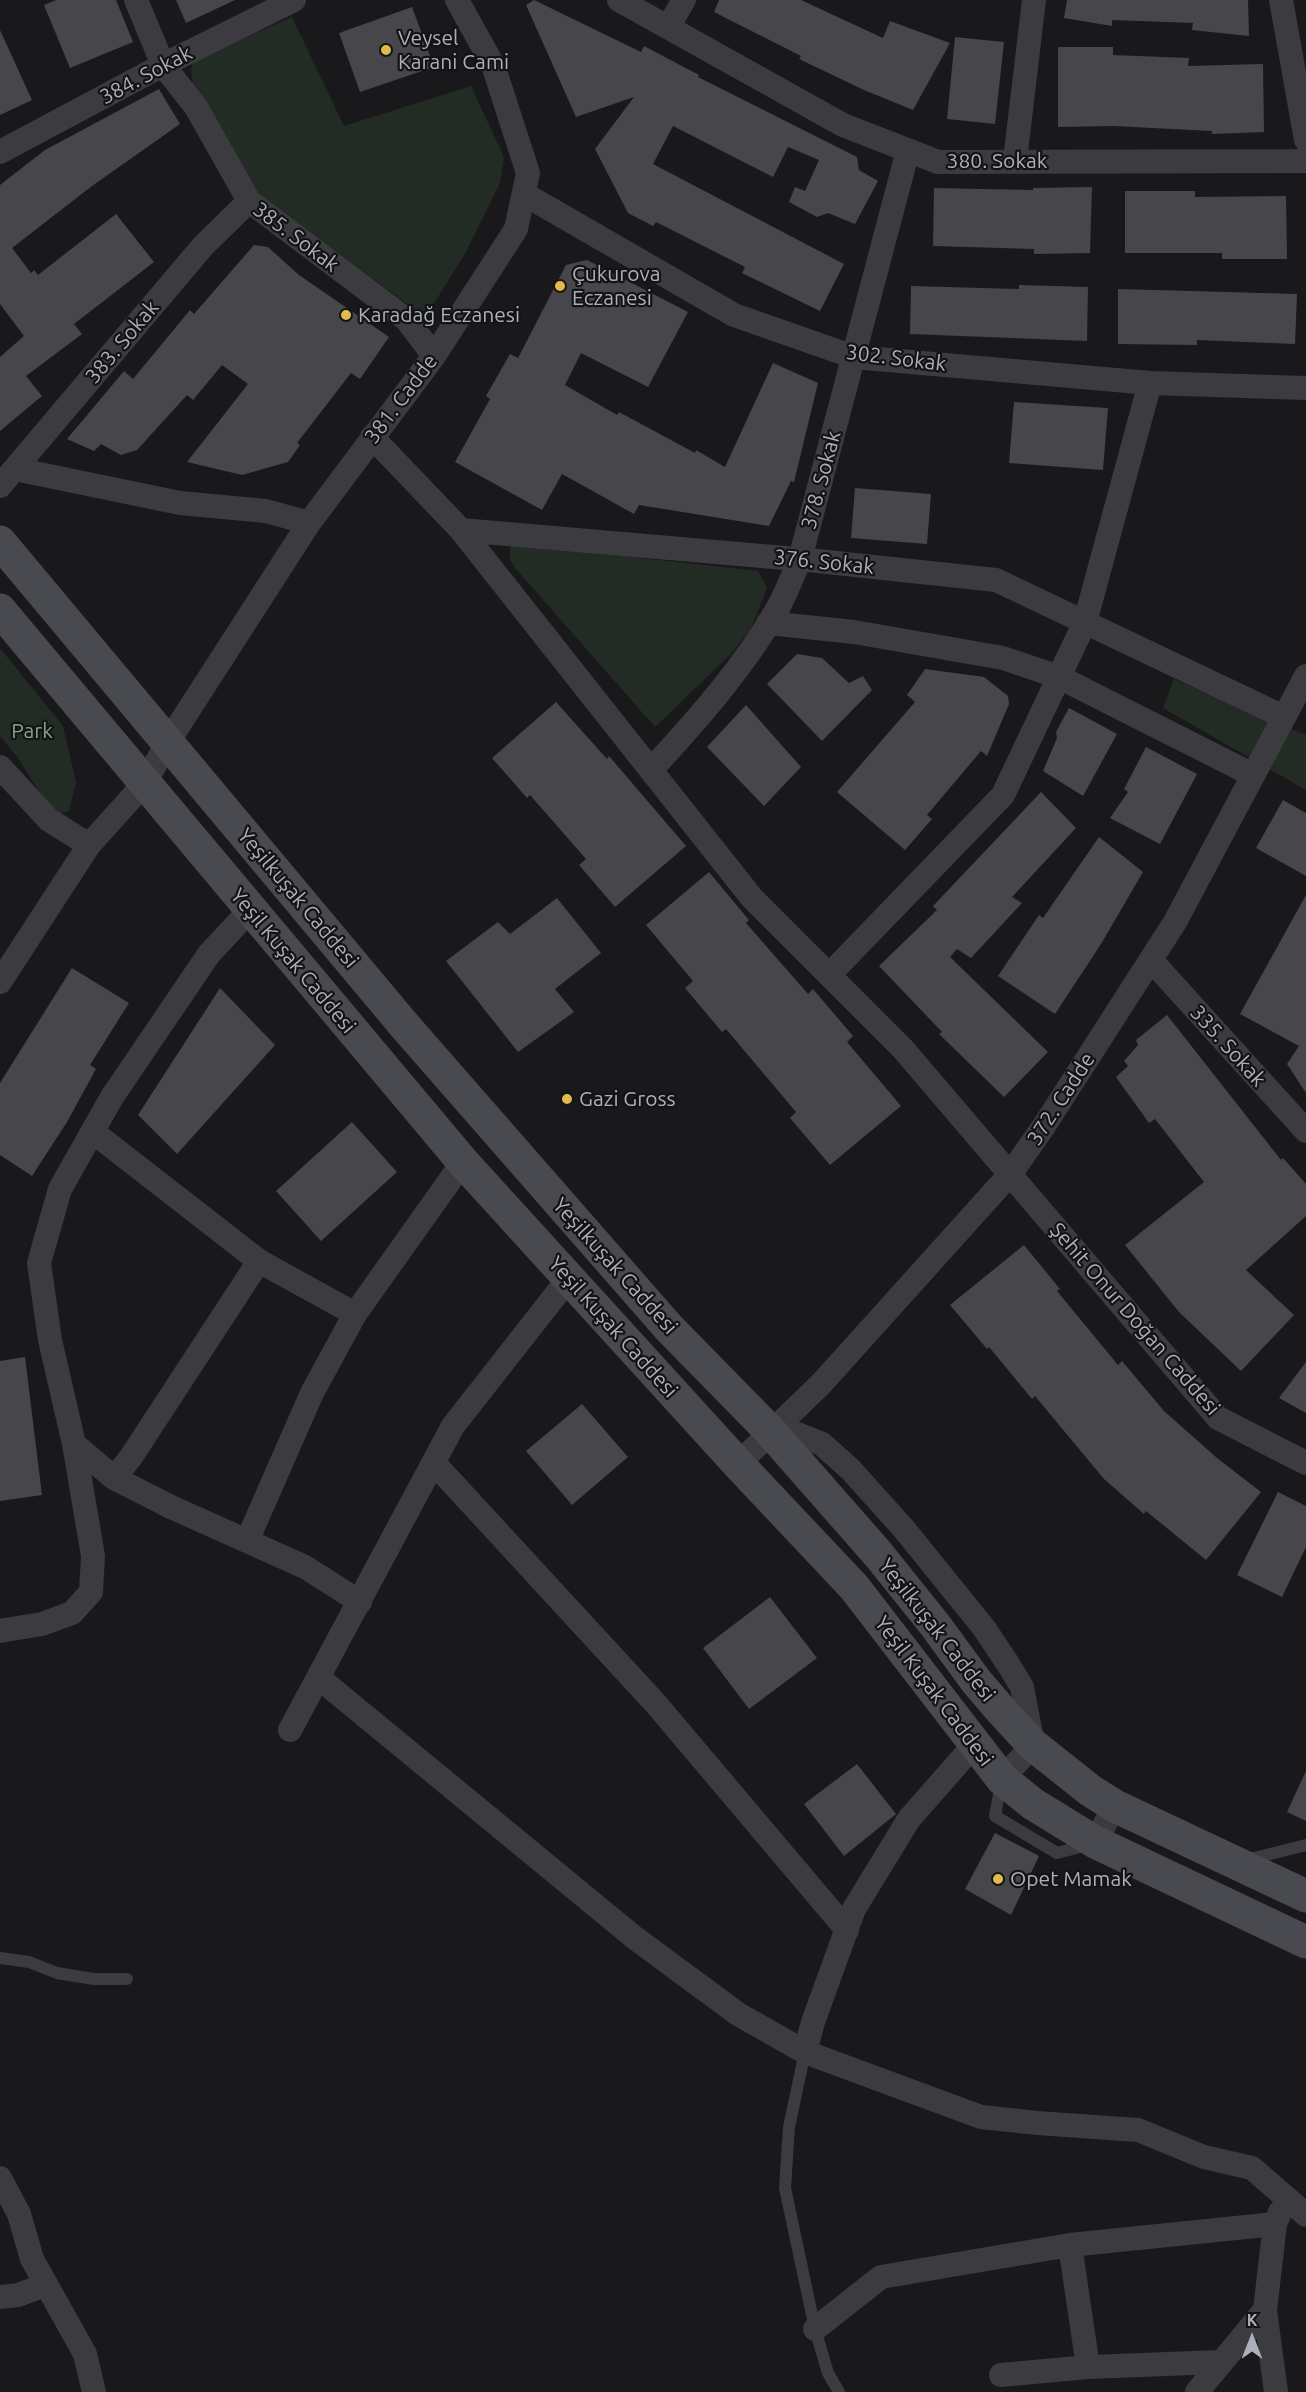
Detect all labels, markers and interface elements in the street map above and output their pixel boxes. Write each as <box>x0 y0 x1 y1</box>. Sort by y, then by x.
place label: Veysel Karani Cami <box>398 25 509 75</box>
street label: 384. Sokak <box>96 40 196 110</box>
marker: Veysel Karani Cami <box>379 43 393 57</box>
street label: 380. Sokak <box>947 148 1047 174</box>
street label: 385. Sokak <box>248 197 344 277</box>
place label: Çukurova Eczanesi <box>572 261 660 311</box>
marker: Çukurova Eczanesi <box>553 279 567 293</box>
street label: 383. Sokak <box>80 295 164 389</box>
place label: Karadağ Eczanesi <box>358 302 520 328</box>
marker: Karadağ Eczanesi <box>339 308 353 322</box>
street label: 302. Sokak <box>844 339 948 377</box>
street label: 381. Cadde <box>359 349 443 449</box>
street label: 378. Sokak <box>796 428 846 532</box>
street label: 376. Sokak <box>773 544 875 580</box>
park label: Park <box>11 718 53 744</box>
street label: Yeşilkuşak Caddesi <box>232 823 364 973</box>
street label: Yeşil Kuşak Caddesi <box>225 883 361 1039</box>
street label: 335. Sokak <box>1185 1000 1271 1092</box>
street label: 372. Cadde <box>1022 1048 1100 1150</box>
place label: Gazi Gross <box>579 1086 676 1112</box>
marker: Gazi Gross <box>560 1092 574 1106</box>
street label: Yeşilkuşak Caddesi <box>547 1193 683 1339</box>
street label: Şehit Onur Doğan Caddesi <box>1045 1218 1225 1420</box>
street label: Yeşil Kuşak Caddesi <box>543 1251 683 1403</box>
street label: Yeşilkuşak Caddesi <box>873 1553 1001 1707</box>
street label: Yeşil Kuşak Caddesi <box>869 1611 999 1771</box>
place label: Opet Mamak <box>1010 1866 1132 1892</box>
marker: Opet Mamak <box>991 1872 1005 1886</box>
north arrow <box>1222 2308 1282 2368</box>
text: K <box>1247 2311 1257 2329</box>

